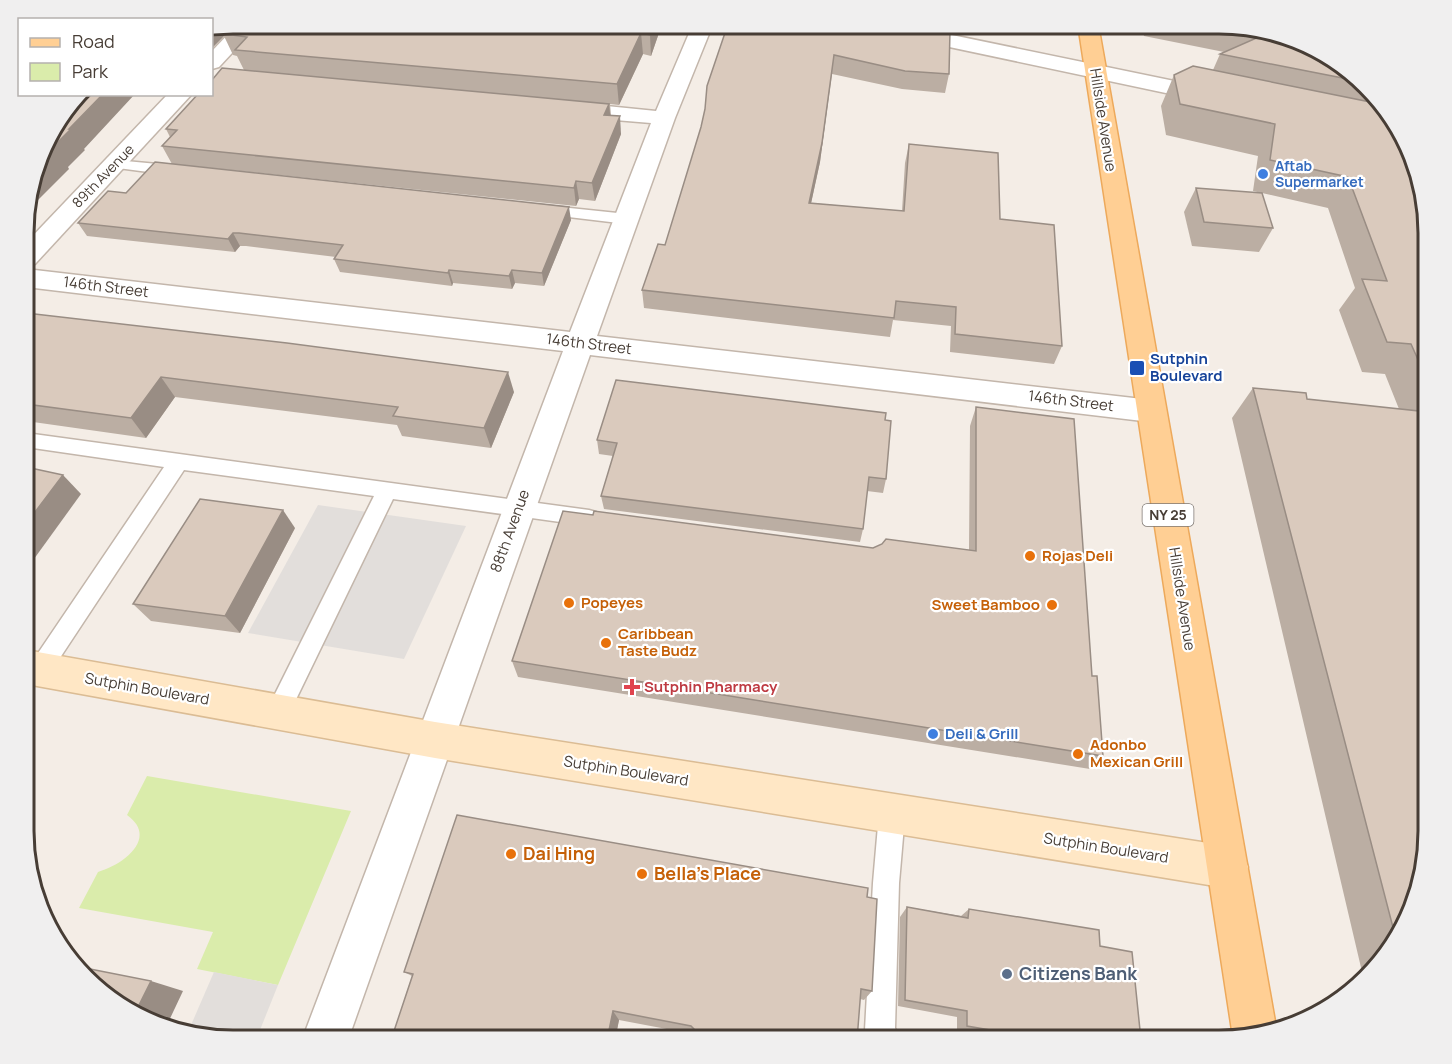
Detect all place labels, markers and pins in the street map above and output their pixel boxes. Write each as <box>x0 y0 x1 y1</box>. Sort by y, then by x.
place label: Aftab Supermarket <box>1275 156 1364 191</box>
marker: Aftab Supermarket <box>1256 167 1270 181</box>
place label: Sutphin Boulevard <box>1150 348 1223 386</box>
marker: Sutphin Boulevard <box>1128 359 1146 377</box>
place label: Rojas Deli <box>1042 545 1113 566</box>
marker: Rojas Deli <box>1023 549 1037 563</box>
place label: Popeyes <box>581 592 643 613</box>
place label: Sweet Bamboo <box>931 594 1040 615</box>
marker: Popeyes <box>562 596 576 610</box>
marker: Sweet Bamboo <box>1045 598 1059 612</box>
place label: Caribbean Taste Budz <box>618 623 697 661</box>
marker: Caribbean Taste Budz <box>599 636 613 650</box>
place label: Sutphin Pharmacy <box>644 676 778 697</box>
marker: Sutphin Pharmacy <box>625 680 639 694</box>
place label: Deli & Grill <box>945 723 1019 744</box>
marker: Deli & Grill <box>926 727 940 741</box>
place label: Adonbo Mexican Grill <box>1090 734 1183 772</box>
marker: Adonbo Mexican Grill <box>1071 747 1085 761</box>
place label: Dai Hing <box>523 841 595 865</box>
marker: Dai Hing <box>504 847 518 861</box>
place label: Bella's Place <box>654 861 761 885</box>
marker: Bella's Place <box>635 867 649 881</box>
place label: Citizens Bank <box>1019 961 1138 985</box>
marker: Citizens Bank <box>1000 967 1014 981</box>

